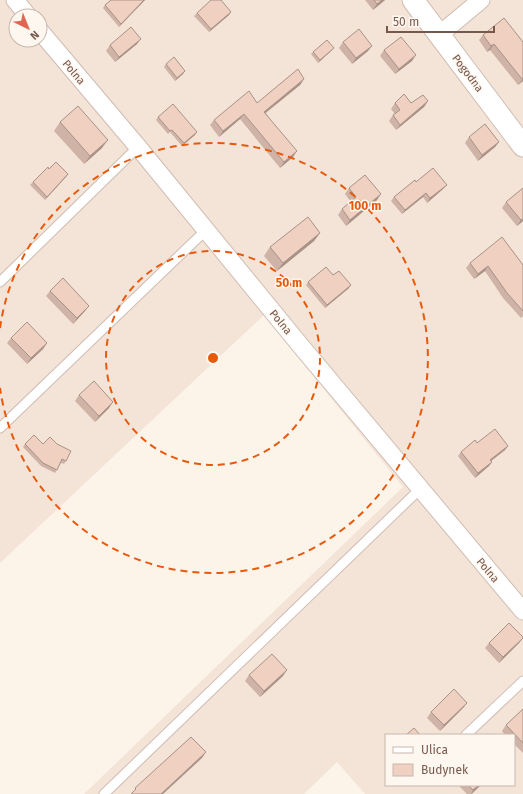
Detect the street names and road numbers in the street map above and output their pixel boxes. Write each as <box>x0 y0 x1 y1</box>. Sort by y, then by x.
street label: Pogodna <box>449 52 486 95</box>
street label: Polna <box>60 57 88 87</box>
street label: Polna <box>267 307 295 337</box>
street label: Polna <box>474 555 502 585</box>

